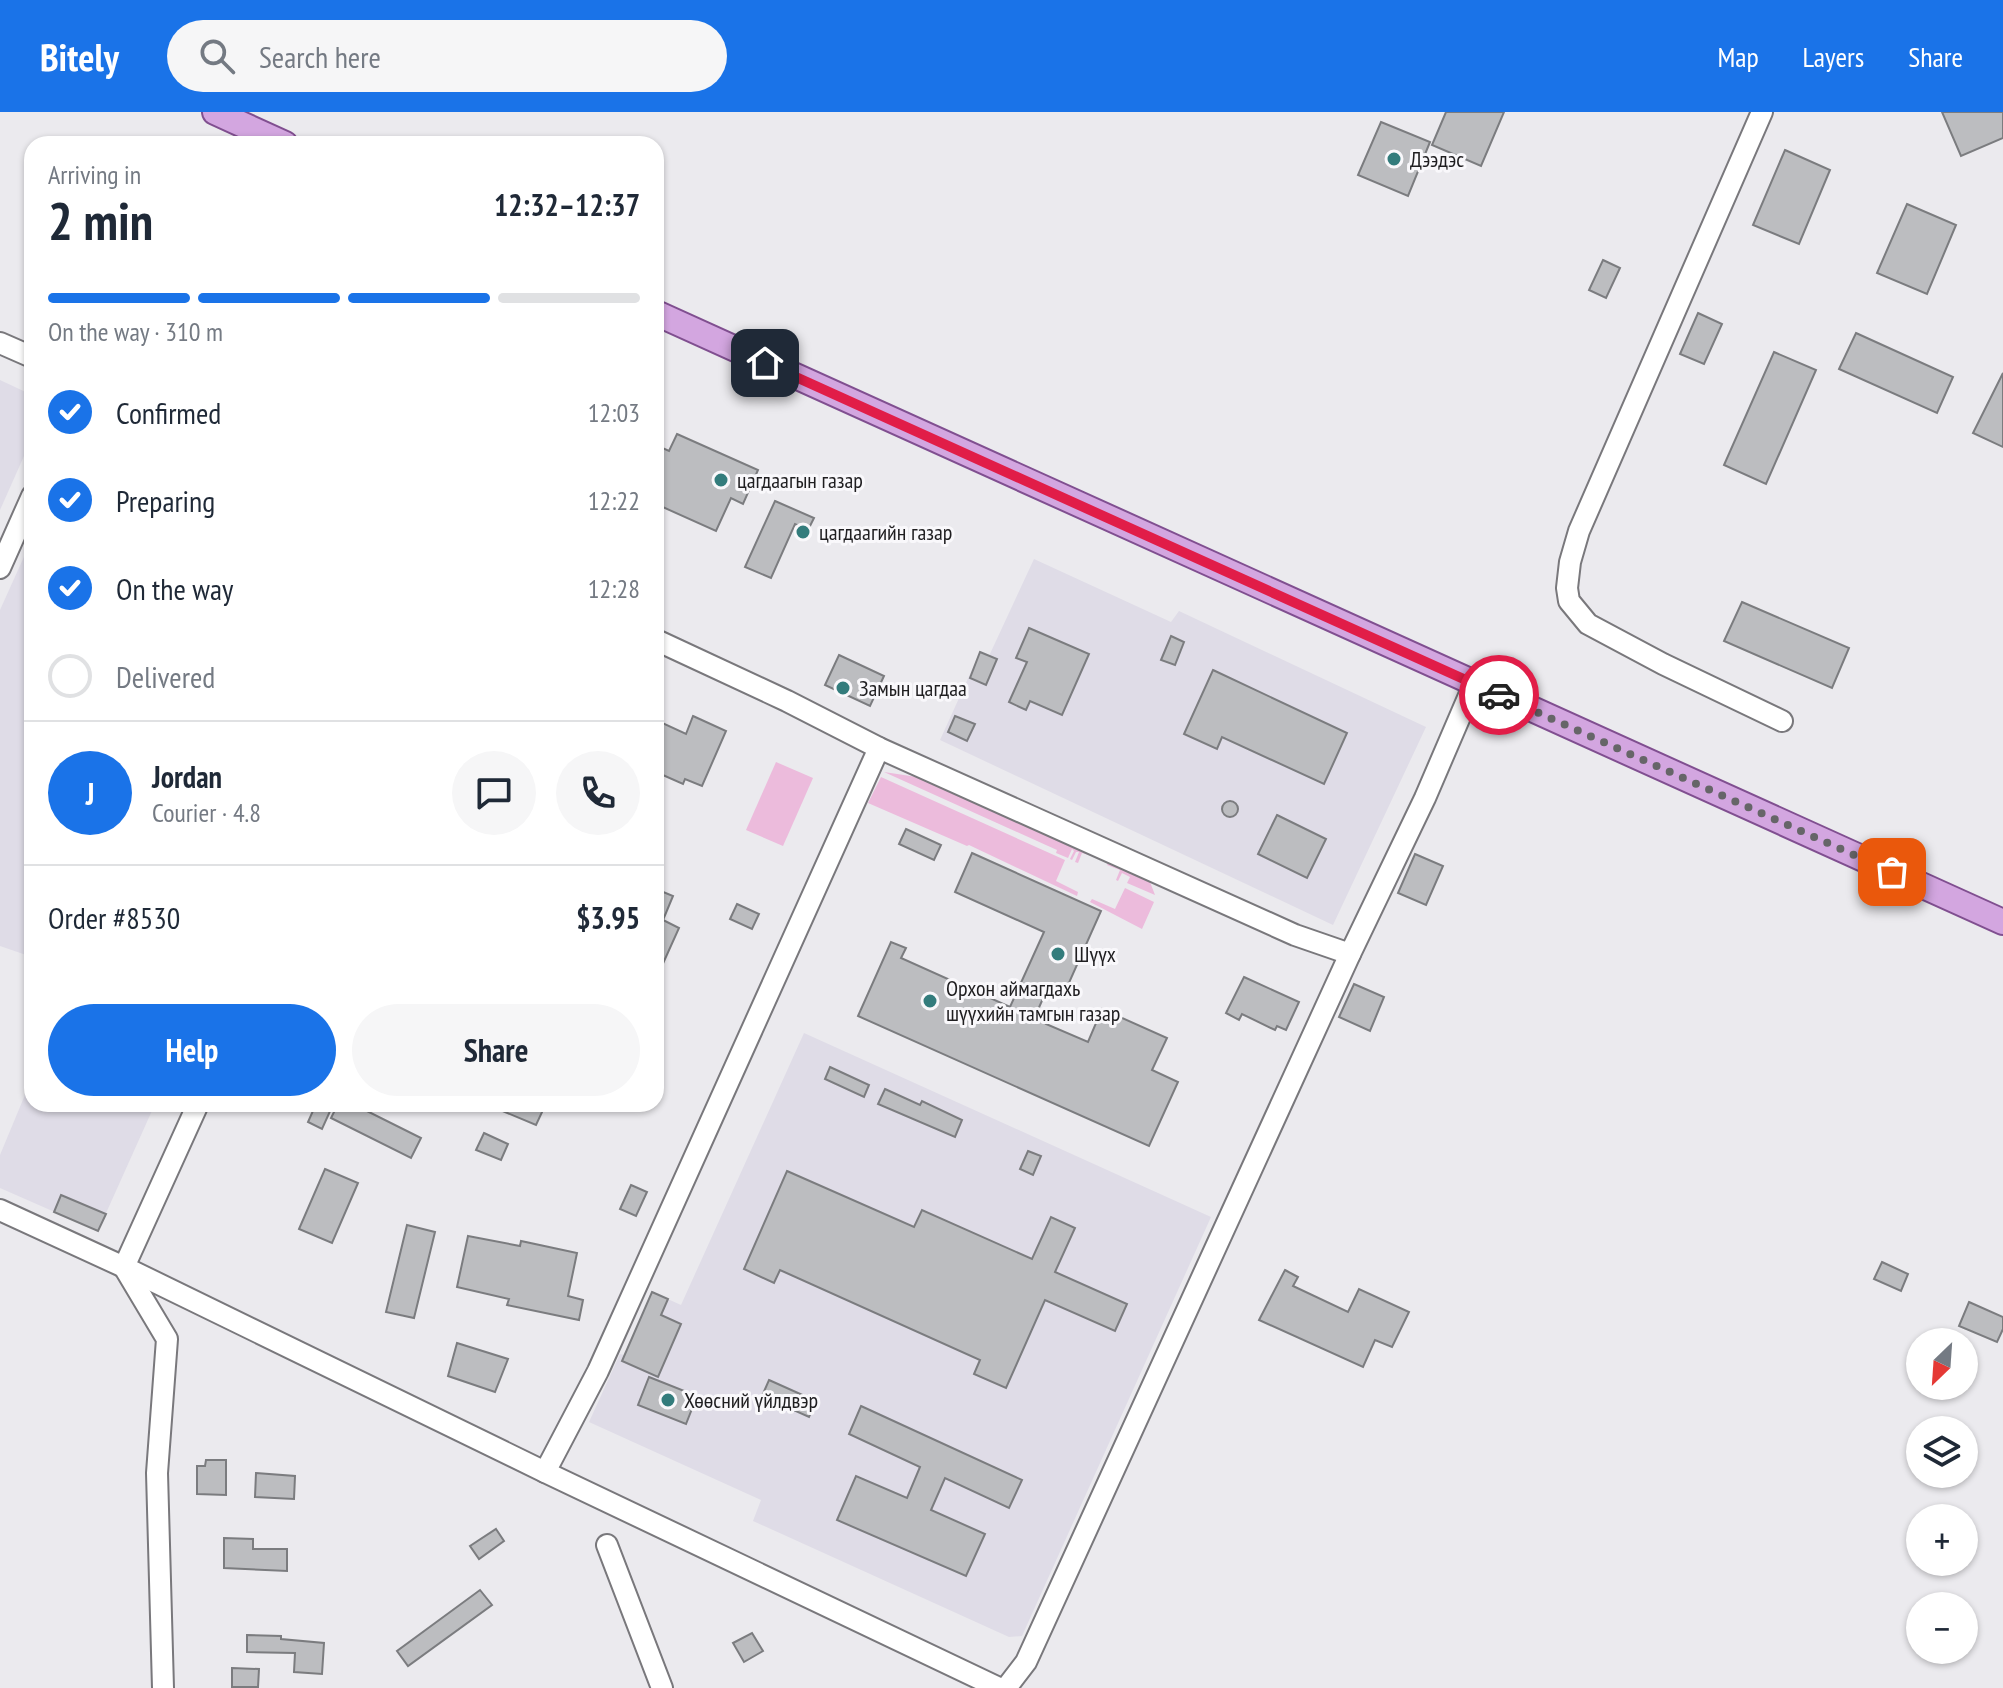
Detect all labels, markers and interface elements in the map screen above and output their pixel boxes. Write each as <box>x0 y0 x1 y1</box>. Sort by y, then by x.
search box <box>167 20 727 92</box>
text: Bitely <box>40 32 119 81</box>
icon: search <box>195 34 239 78</box>
text: Search here <box>259 37 381 76</box>
text: Map <box>1717 38 1759 75</box>
text: Layers <box>1803 38 1864 75</box>
text: Share <box>1908 38 1963 75</box>
place label: Дээдэс <box>1410 145 1464 173</box>
marker: Дээдэс <box>1385 150 1403 168</box>
text: Arriving in <box>48 158 141 191</box>
text: 12:32–12:37 <box>494 185 640 224</box>
text: 2 min <box>48 187 153 254</box>
text: On the way · 310 m <box>48 315 223 348</box>
pin <box>731 329 799 397</box>
icon: home <box>743 341 787 385</box>
icon: check <box>48 390 92 434</box>
text: Confirmed <box>116 393 221 432</box>
text: 12:03 <box>588 396 640 429</box>
place label: цагдаагын газар <box>737 466 863 494</box>
marker: цагдаагын газар <box>712 471 730 489</box>
icon: check <box>48 478 92 522</box>
text: Preparing <box>116 481 215 520</box>
text: 12:22 <box>588 484 640 517</box>
place label: цагдаагийн газар <box>819 518 952 546</box>
marker: цагдаагийн газар <box>794 523 812 541</box>
icon: check <box>48 566 92 610</box>
text: On the way <box>116 569 233 608</box>
text: 12:28 <box>588 572 640 605</box>
courier <box>1459 655 1539 735</box>
text: Delivered <box>116 657 215 696</box>
icon: car <box>1477 673 1521 717</box>
place label: Замын цагдаа <box>859 674 967 702</box>
marker: Замын цагдаа <box>834 679 852 697</box>
button: chat <box>452 751 536 835</box>
button: phone <box>556 751 640 835</box>
text: Jordan <box>152 757 222 796</box>
text: J <box>86 774 94 813</box>
text: Courier · 4.8 <box>152 796 261 829</box>
pin <box>1858 838 1926 906</box>
icon: bag <box>1870 850 1914 894</box>
text: Order #8530 <box>48 898 180 937</box>
text: $3.95 <box>576 898 640 937</box>
place label: Шүүх <box>1074 940 1116 968</box>
marker: Шүүх <box>1049 945 1067 963</box>
place label: Орхон аймагдахь шүүхийн тамгын газар <box>946 974 1120 1027</box>
marker: Орхон аймагдахь шүүхийн тамгын газар <box>921 992 939 1010</box>
button: Help <box>48 1004 336 1096</box>
button: Share <box>352 1004 640 1096</box>
north arrow <box>1906 1328 1978 1400</box>
map controls <box>1906 1328 1978 1664</box>
place label: Хөөсний үйлдвэр <box>684 1386 818 1414</box>
marker: Хөөсний үйлдвэр <box>659 1391 677 1409</box>
button: layers <box>1906 1416 1978 1488</box>
button: + <box>1906 1504 1978 1576</box>
button: − <box>1906 1592 1978 1664</box>

